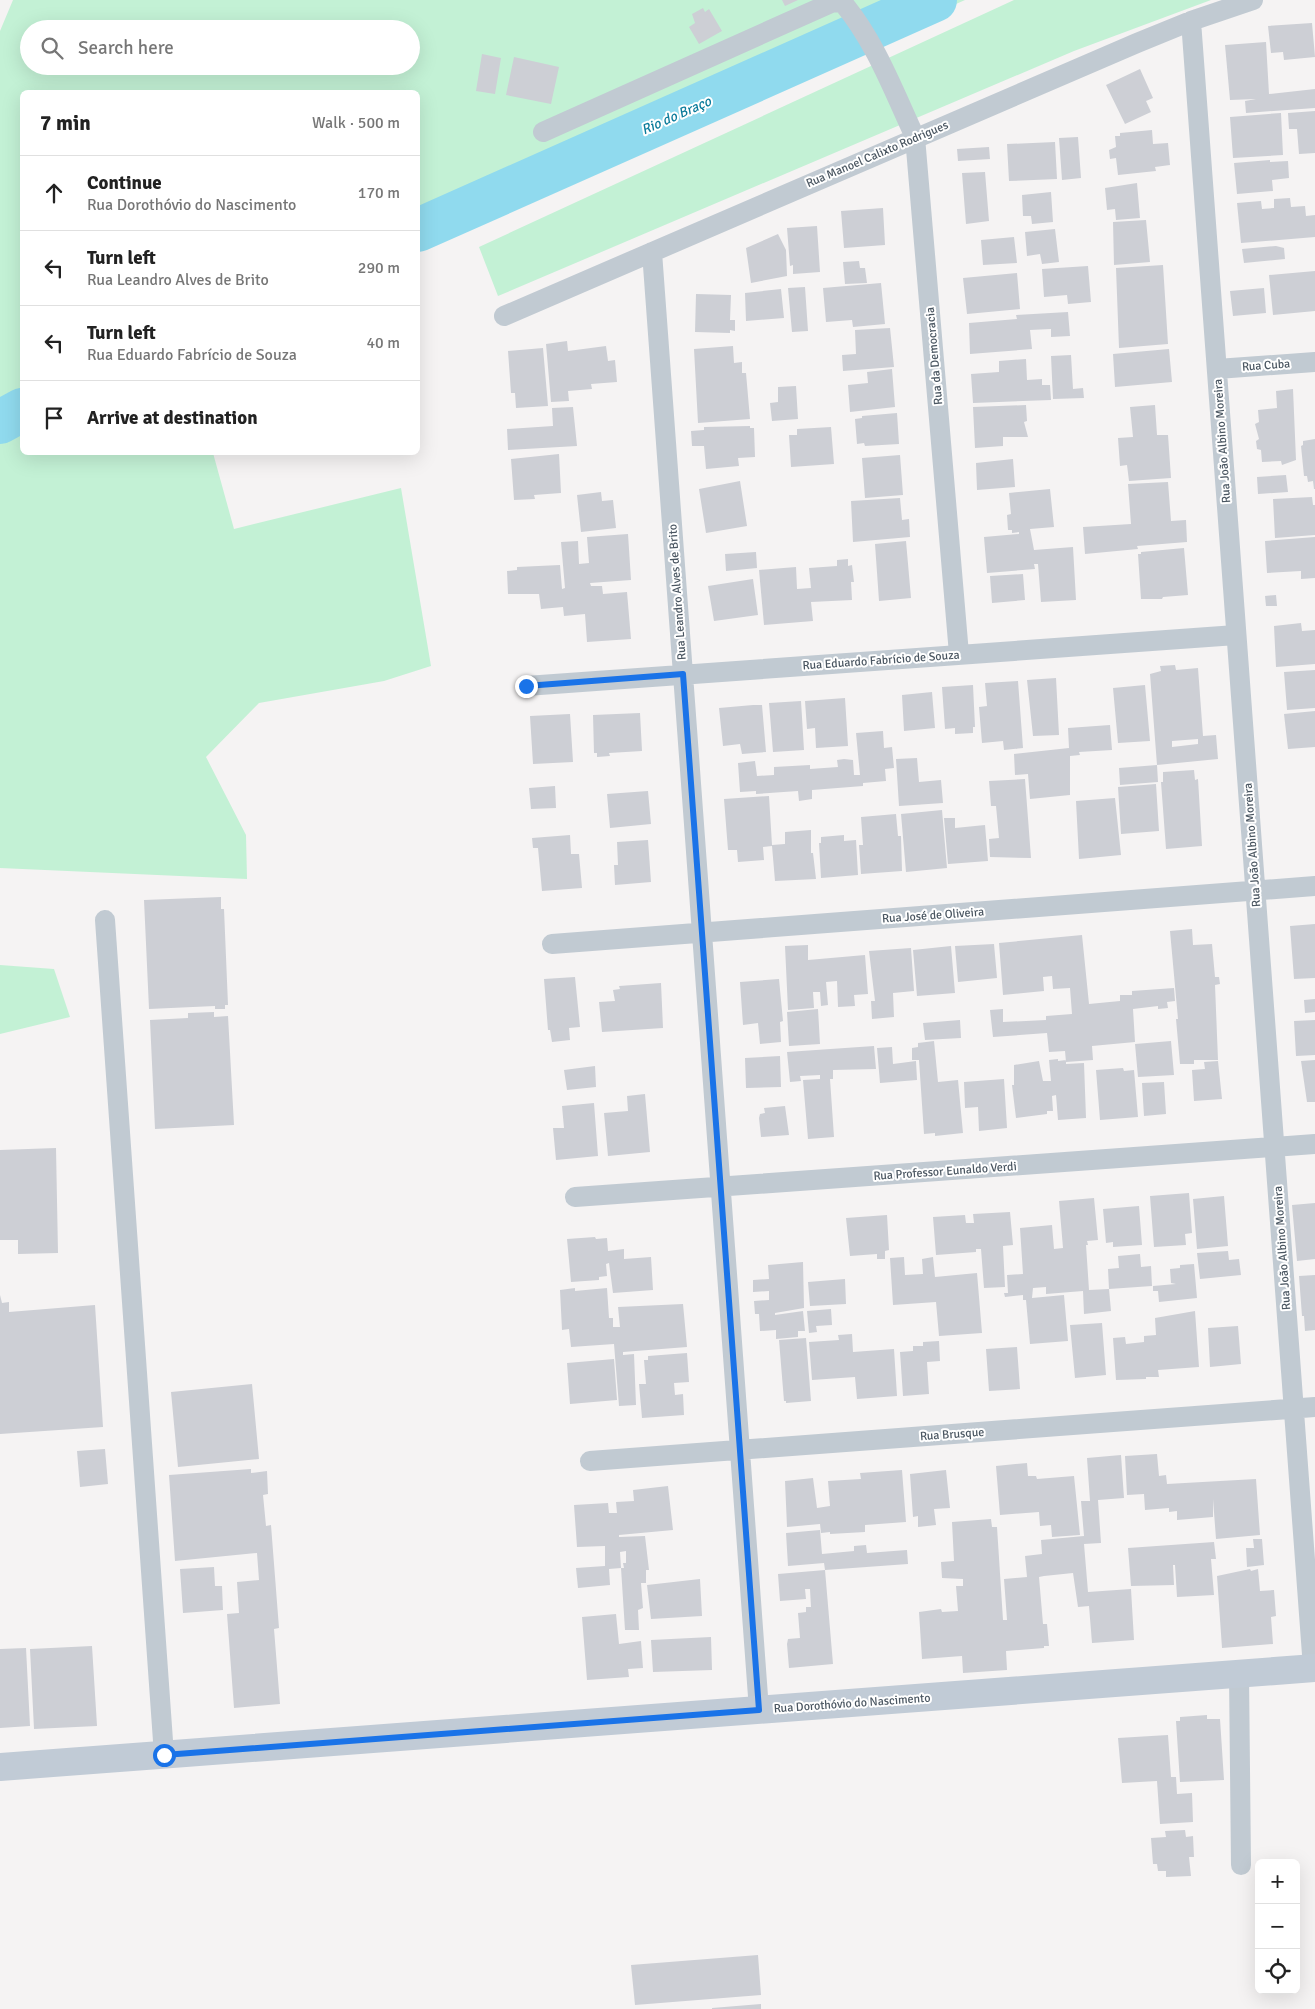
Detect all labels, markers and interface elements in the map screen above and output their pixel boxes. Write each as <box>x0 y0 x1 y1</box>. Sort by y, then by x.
search box <box>20 20 420 75</box>
icon: search <box>38 34 66 62</box>
text: Search here <box>78 36 174 60</box>
water label: Rio do Braço <box>639 92 714 138</box>
text: 7 min <box>40 110 91 136</box>
text: Walk · 500 m <box>312 113 400 133</box>
street label: Rua Manoel Calixto Rodrigues <box>804 118 951 191</box>
text: Continue <box>87 171 162 195</box>
icon: ahead <box>40 179 68 207</box>
text: 170 m <box>358 183 400 203</box>
text: Rua Dorothóvio do Nascimento <box>87 195 296 215</box>
text: Turn left <box>87 246 156 270</box>
icon: left <box>40 254 68 282</box>
text: 290 m <box>358 258 400 278</box>
text: Rua Leandro Alves de Brito <box>87 270 269 290</box>
street label: Rua da Democracia <box>923 306 946 405</box>
text: Turn left <box>87 321 156 345</box>
icon: left <box>40 329 68 357</box>
text: 40 m <box>366 333 400 353</box>
text: Rua Eduardo Fabrício de Souza <box>87 345 297 365</box>
street label: Rua Cuba <box>1241 356 1291 375</box>
street label: Rua João Albino Moreira <box>1211 378 1234 503</box>
icon: arrive <box>40 404 68 432</box>
text: Arrive at destination <box>87 406 258 430</box>
street label: Rua Leandro Alves de Brito <box>665 523 690 660</box>
street label: Rua Eduardo Fabrício de Souza <box>802 648 960 673</box>
route end <box>515 675 538 698</box>
street label: Rua João Albino Moreira <box>1241 782 1264 907</box>
street label: Rua José de Oliveira <box>882 904 985 927</box>
street label: Rua Professor Eunaldo Verdi <box>873 1159 1017 1184</box>
street label: Rua João Albino Moreira <box>1271 1185 1294 1310</box>
street label: Rua Brusque <box>919 1425 985 1444</box>
street label: Rua Dorothóvio do Nascimento <box>773 1691 931 1716</box>
route start <box>153 1744 176 1767</box>
map controls <box>1255 1859 1300 1994</box>
button: + <box>1255 1859 1300 1904</box>
button: − <box>1255 1904 1300 1949</box>
button: locate <box>1255 1949 1300 1994</box>

